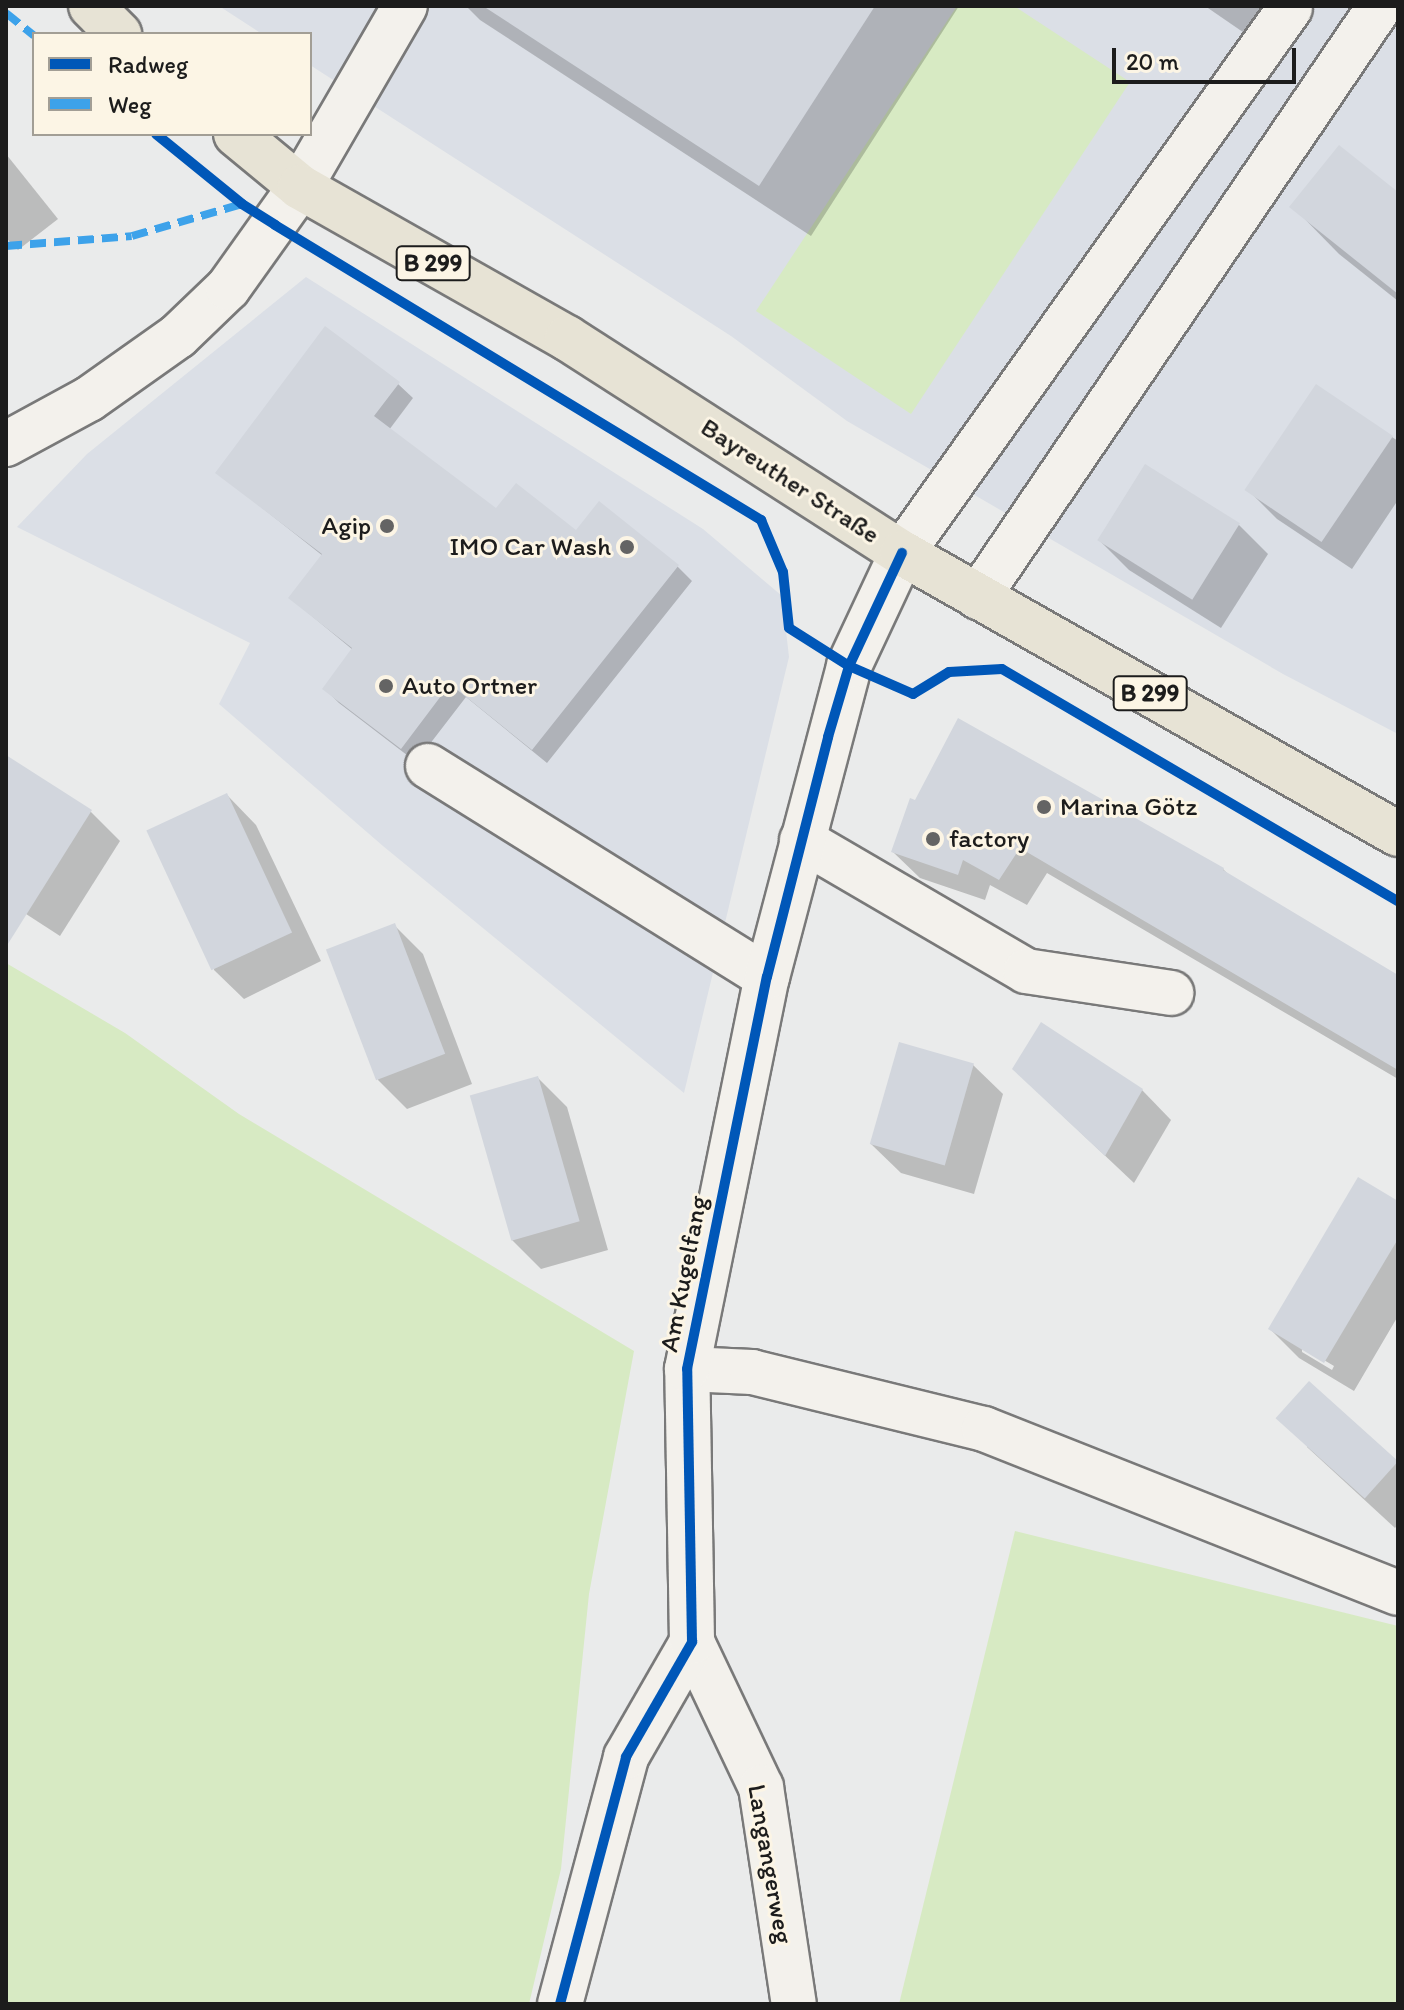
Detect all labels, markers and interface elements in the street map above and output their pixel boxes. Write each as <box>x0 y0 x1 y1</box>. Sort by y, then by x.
legend <box>32 32 312 136</box>
scale bar <box>1116 32 1300 82</box>
text: 20 m <box>1126 47 1179 76</box>
text: Radweg <box>108 50 188 79</box>
text: Weg <box>108 90 151 119</box>
road number: B 299 <box>395 243 471 283</box>
street label: Bayreuther Straße <box>695 412 885 550</box>
place label: Agip <box>322 510 371 542</box>
marker: Agip <box>378 517 396 535</box>
place label: IMO Car Wash <box>450 531 611 563</box>
marker: IMO Car Wash <box>618 538 636 556</box>
place label: Auto Ortner <box>402 670 538 702</box>
road number: B 299 <box>1112 673 1188 713</box>
marker: Auto Ortner <box>377 677 395 695</box>
place label: Marina Götz <box>1060 791 1197 823</box>
marker: Marina Götz <box>1035 798 1053 816</box>
place label: factory <box>949 823 1029 855</box>
marker: factory <box>924 830 942 848</box>
street label: Am Kugelfang <box>653 1193 715 1355</box>
street label: Langangerweg <box>741 1782 799 1946</box>

